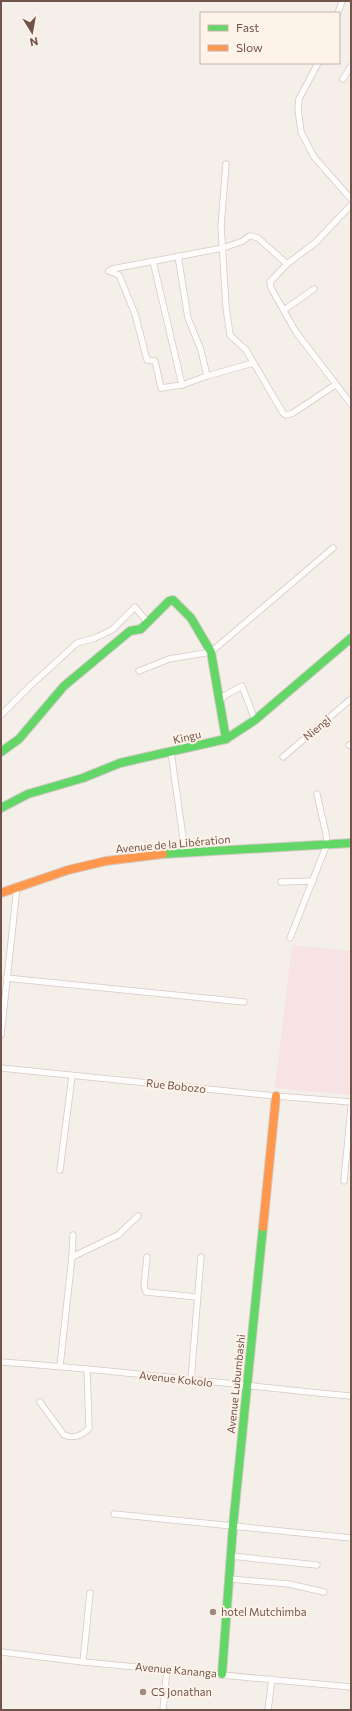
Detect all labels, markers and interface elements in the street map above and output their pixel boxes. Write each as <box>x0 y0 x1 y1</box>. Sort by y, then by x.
north arrow <box>12 12 52 52</box>
legend <box>200 12 340 64</box>
text: Fast <box>236 20 259 34</box>
text: N <box>29 35 39 49</box>
text: Slow <box>236 40 263 54</box>
street label: Niengi <box>300 712 333 743</box>
street label: Kingu <box>171 727 202 746</box>
street label: Avenue de la Libération <box>115 832 231 855</box>
street label: Rue Bobozo <box>145 1076 207 1095</box>
street label: Avenue Lubumbashi <box>224 1333 247 1434</box>
street label: Avenue Kokolo <box>139 1368 214 1389</box>
place label: hotel Mutchimba <box>221 1605 306 1618</box>
marker: hotel Mutchimba <box>208 1607 218 1617</box>
street label: Avenue Kananga <box>135 1659 217 1680</box>
place label: CS Jonathan <box>151 1685 212 1699</box>
marker: CS Jonathan <box>138 1687 148 1697</box>

